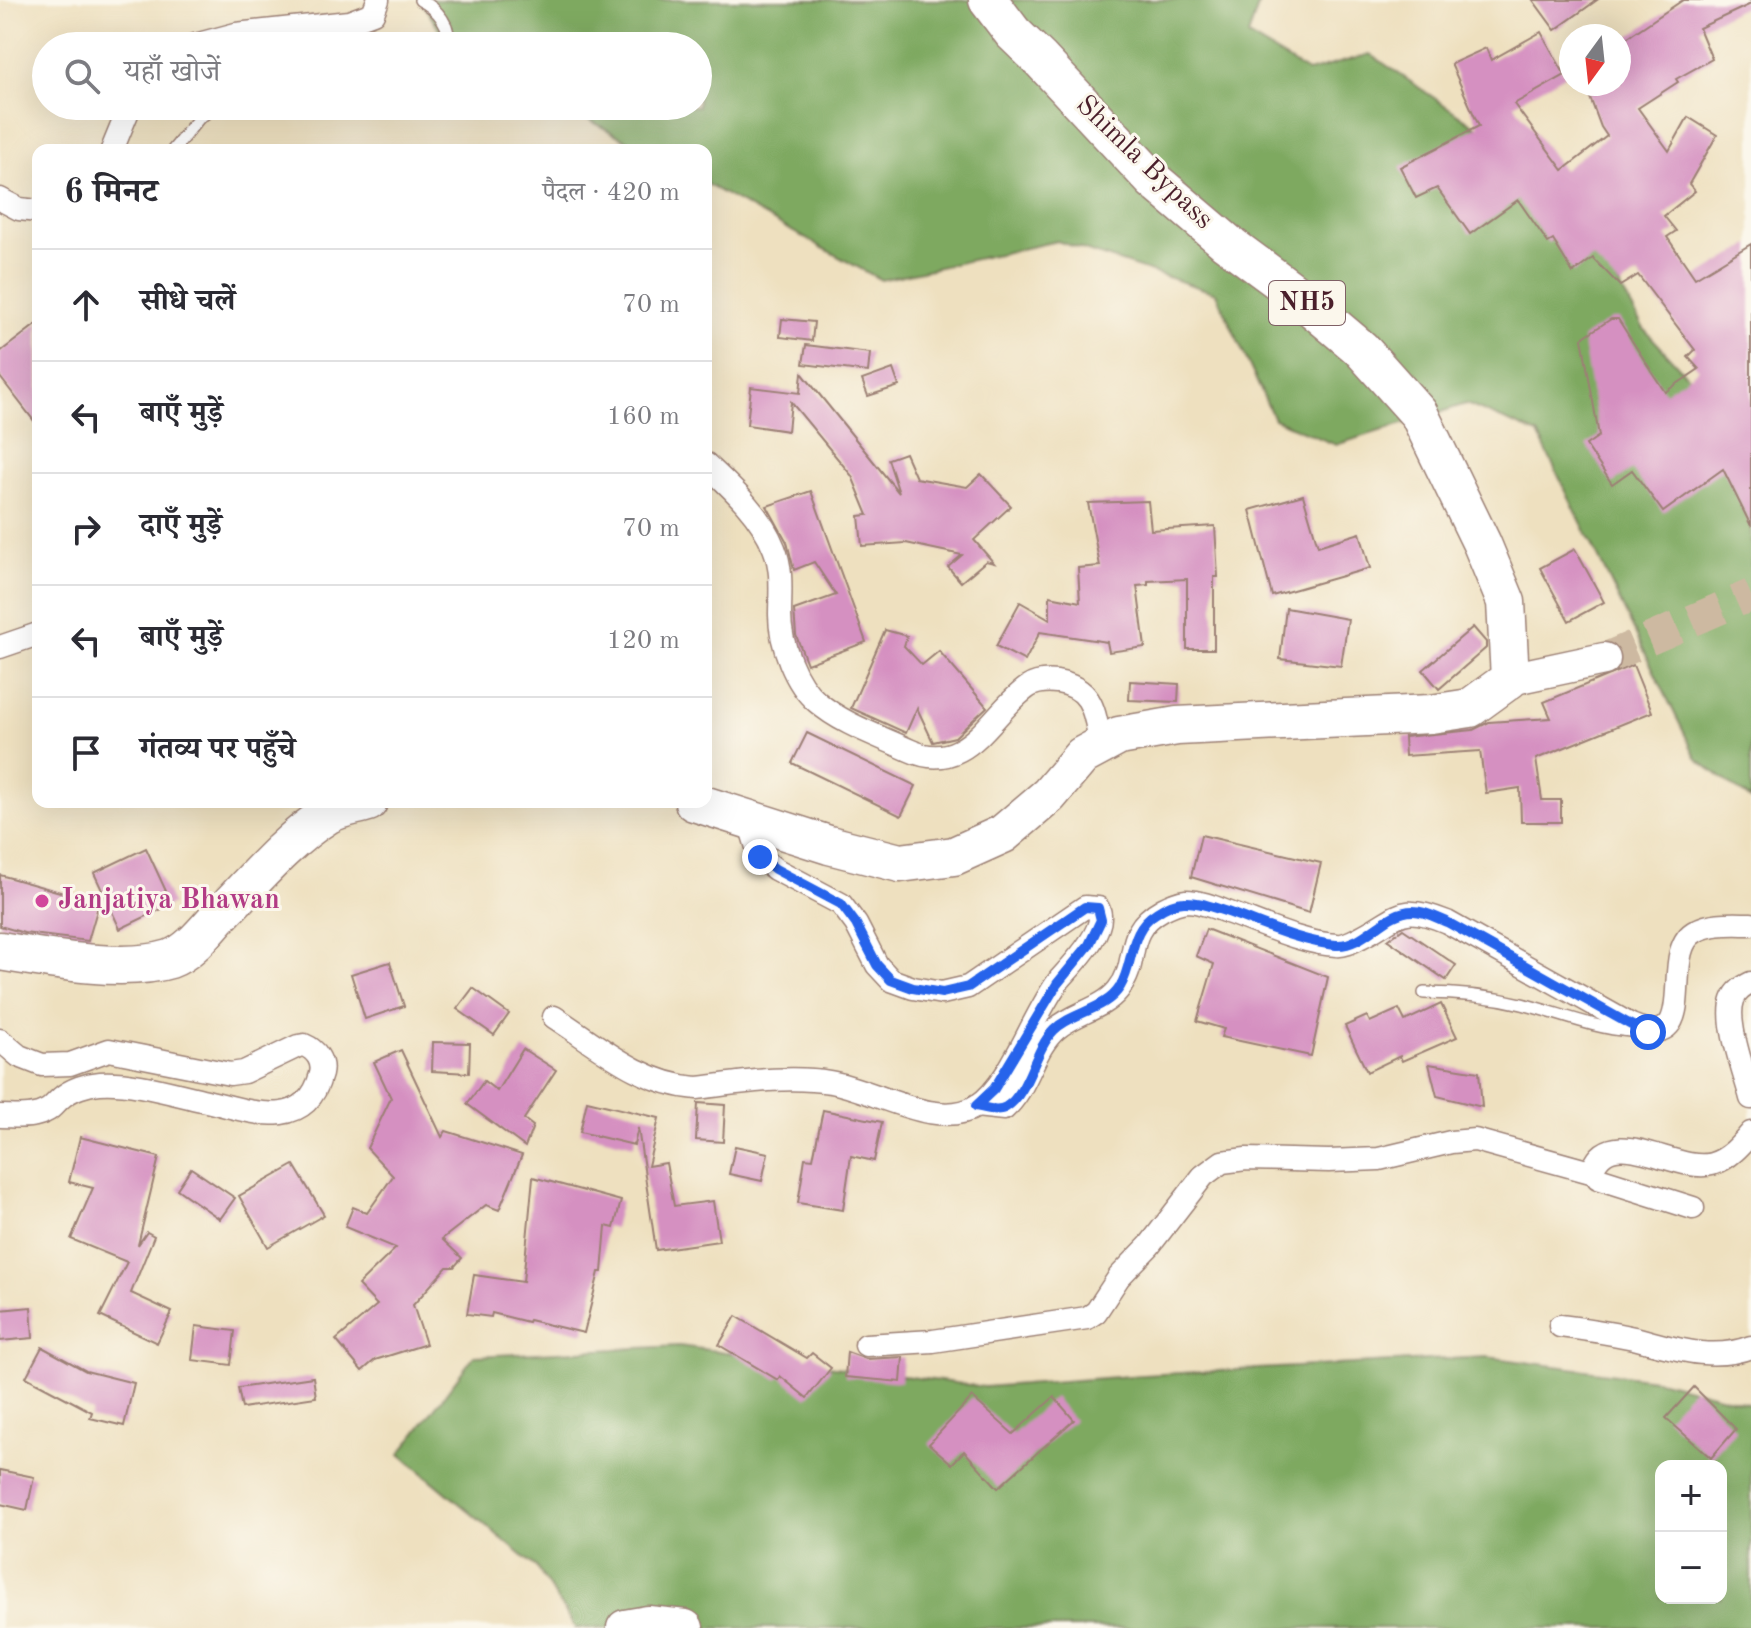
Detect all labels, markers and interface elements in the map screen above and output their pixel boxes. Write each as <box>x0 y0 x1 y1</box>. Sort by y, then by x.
north arrow <box>1559 24 1631 96</box>
search box <box>32 32 712 120</box>
icon: search <box>60 54 104 98</box>
text: यहाँ खोजें <box>124 58 220 88</box>
street label: Shimla Bypass <box>1070 91 1218 235</box>
text: 6 मिनट <box>64 176 158 210</box>
text: पैदल · 420 m <box>542 180 680 206</box>
road number: NH5 <box>1269 281 1345 325</box>
icon: ahead <box>64 283 108 327</box>
text: सीधे चलें <box>140 287 235 317</box>
text: 70 m <box>622 292 680 318</box>
icon: left <box>64 395 108 439</box>
text: बाएँ मुड़ें <box>140 399 223 429</box>
text: 160 m <box>607 404 680 430</box>
icon: right <box>64 507 108 551</box>
text: दाएँ मुड़ें <box>140 511 222 541</box>
text: 70 m <box>622 516 680 542</box>
icon: left <box>64 619 108 663</box>
text: बाएँ मुड़ें <box>140 623 223 653</box>
text: 120 m <box>607 628 680 654</box>
icon: arrive <box>64 731 108 775</box>
text: गंतव्य पर पहुँचे <box>140 735 296 765</box>
route end <box>742 839 778 875</box>
place label: Janjatiya Bhawan <box>58 887 280 915</box>
marker: Janjatiya Bhawan <box>33 892 51 910</box>
route start <box>1630 1014 1666 1050</box>
map controls <box>1655 1460 1727 1604</box>
button: + <box>1655 1460 1727 1532</box>
button: − <box>1655 1532 1727 1604</box>

